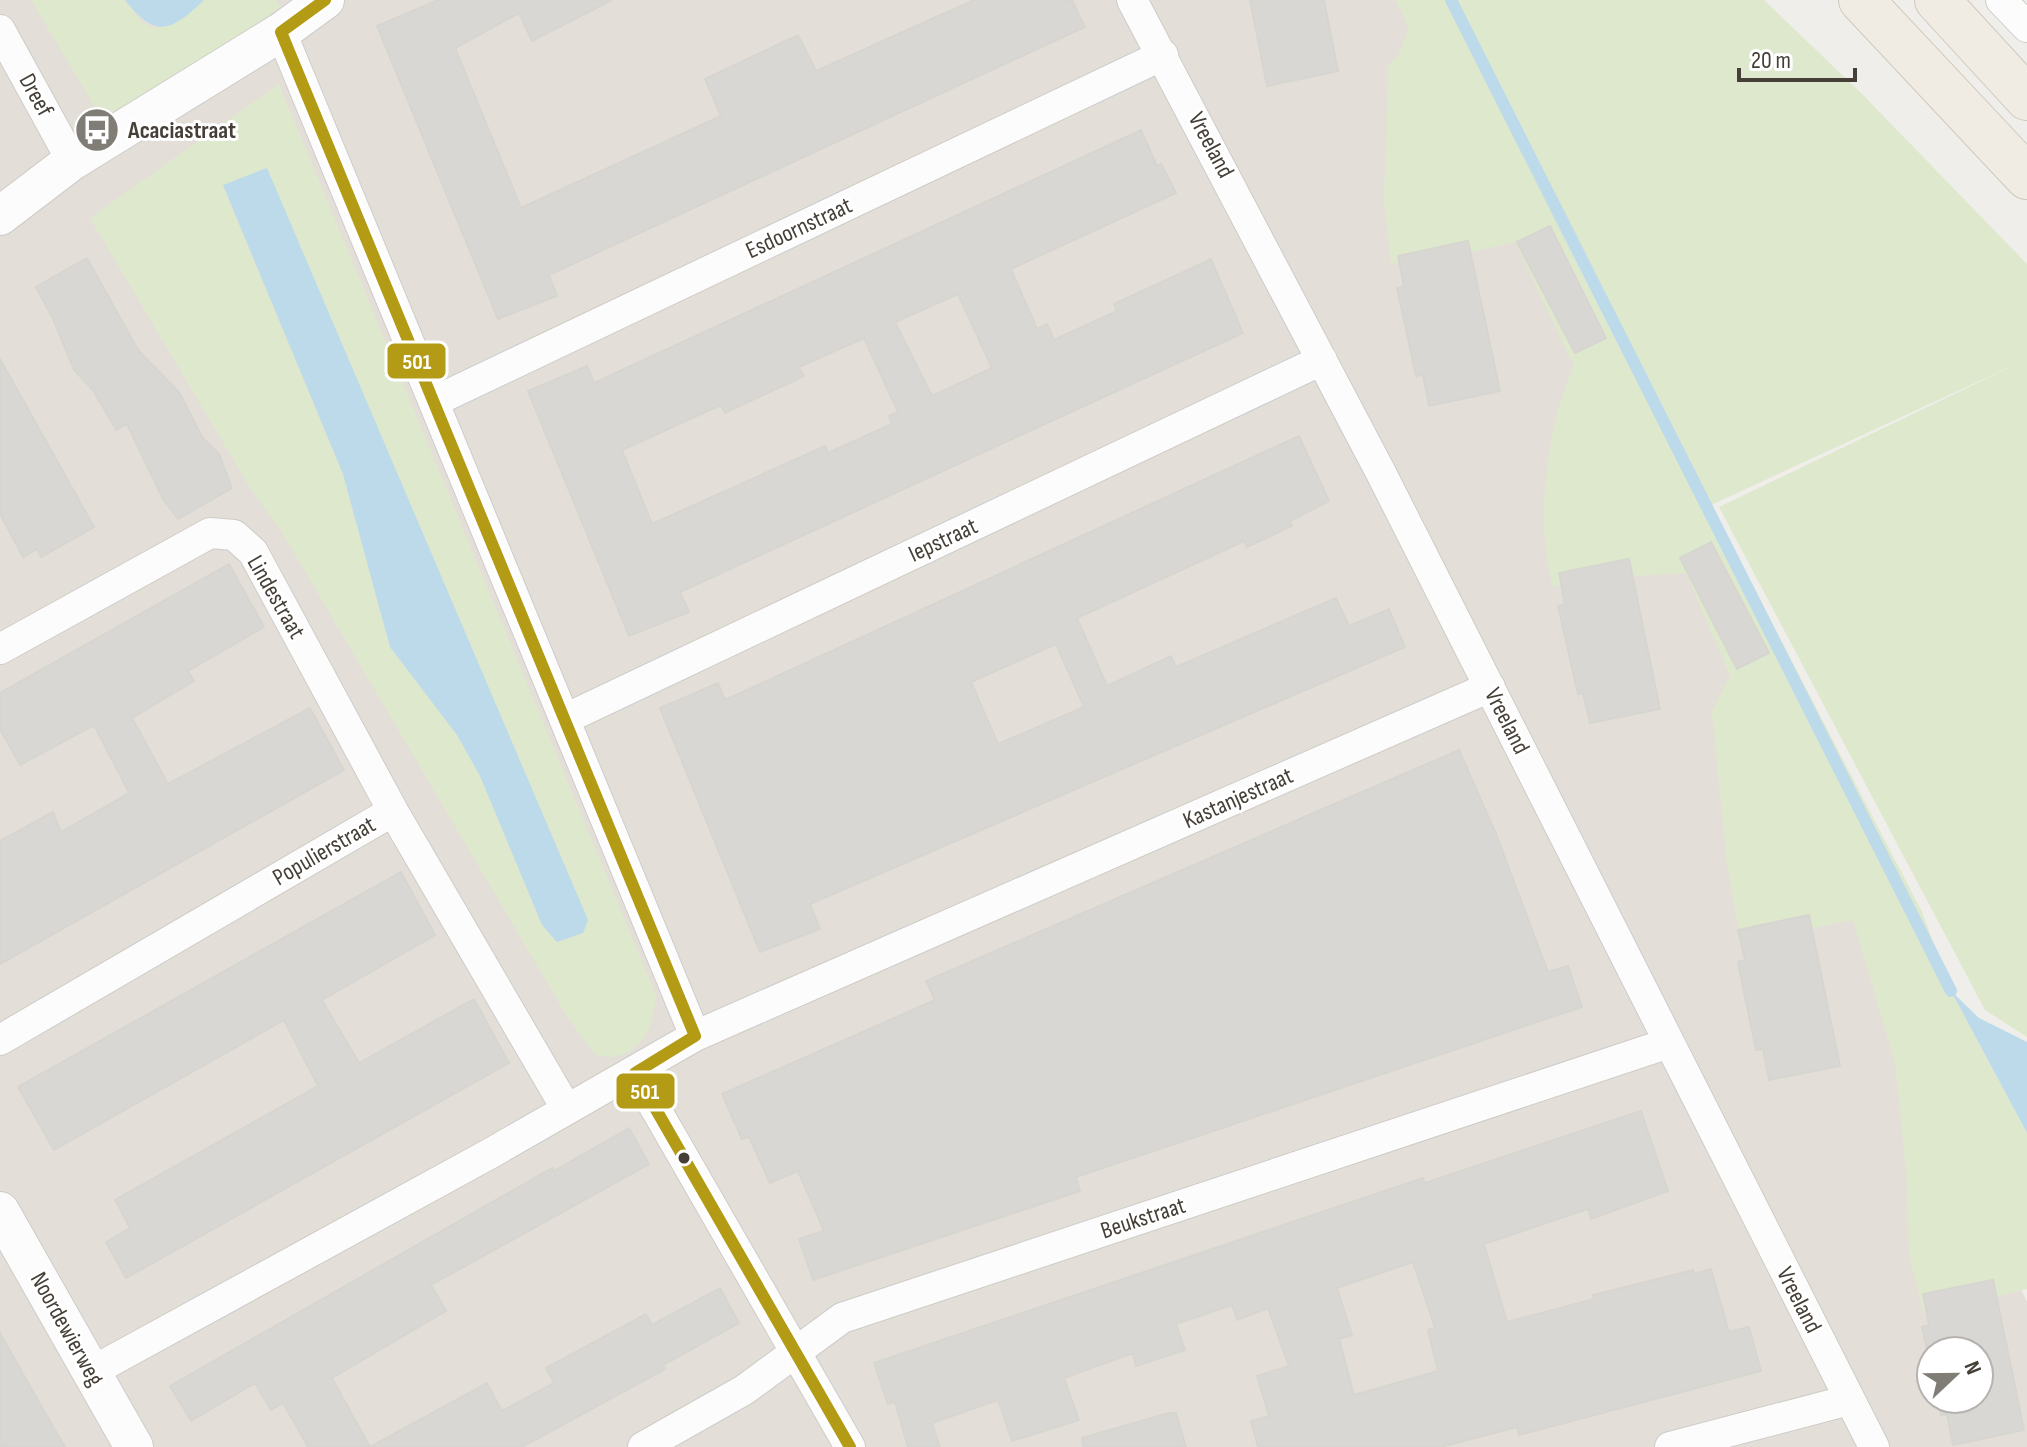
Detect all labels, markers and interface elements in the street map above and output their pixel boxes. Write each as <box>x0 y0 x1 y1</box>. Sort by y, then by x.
scale bar <box>1739 32 1855 82</box>
text: 20 m <box>1751 46 1791 75</box>
street label: Dreef <box>13 68 60 122</box>
bus stop icon: Acaciastraat <box>73 106 121 154</box>
street label: Vreeland <box>1182 107 1240 183</box>
place label: Acaciastraat <box>127 116 236 145</box>
street label: Esdoornstraat <box>741 191 857 265</box>
line badge: 501 <box>386 342 447 380</box>
text: 501 <box>403 349 432 376</box>
street label: Iepstraat <box>904 512 982 568</box>
street label: Lindestraat <box>241 550 311 644</box>
street label: Vreeland <box>1478 683 1536 759</box>
street label: Kastanjestraat <box>1178 761 1298 835</box>
street label: Populierstraat <box>267 810 381 892</box>
line badge: 501 <box>615 1072 676 1110</box>
text: 501 <box>631 1079 660 1106</box>
unlabelled marker <box>676 1150 692 1166</box>
street label: Beukstraat <box>1097 1191 1189 1245</box>
street label: Vreeland <box>1770 1262 1828 1338</box>
street label: Noordewierweg <box>24 1267 110 1391</box>
north arrow <box>1915 1335 1995 1415</box>
text: N <box>1957 1358 1987 1379</box>

